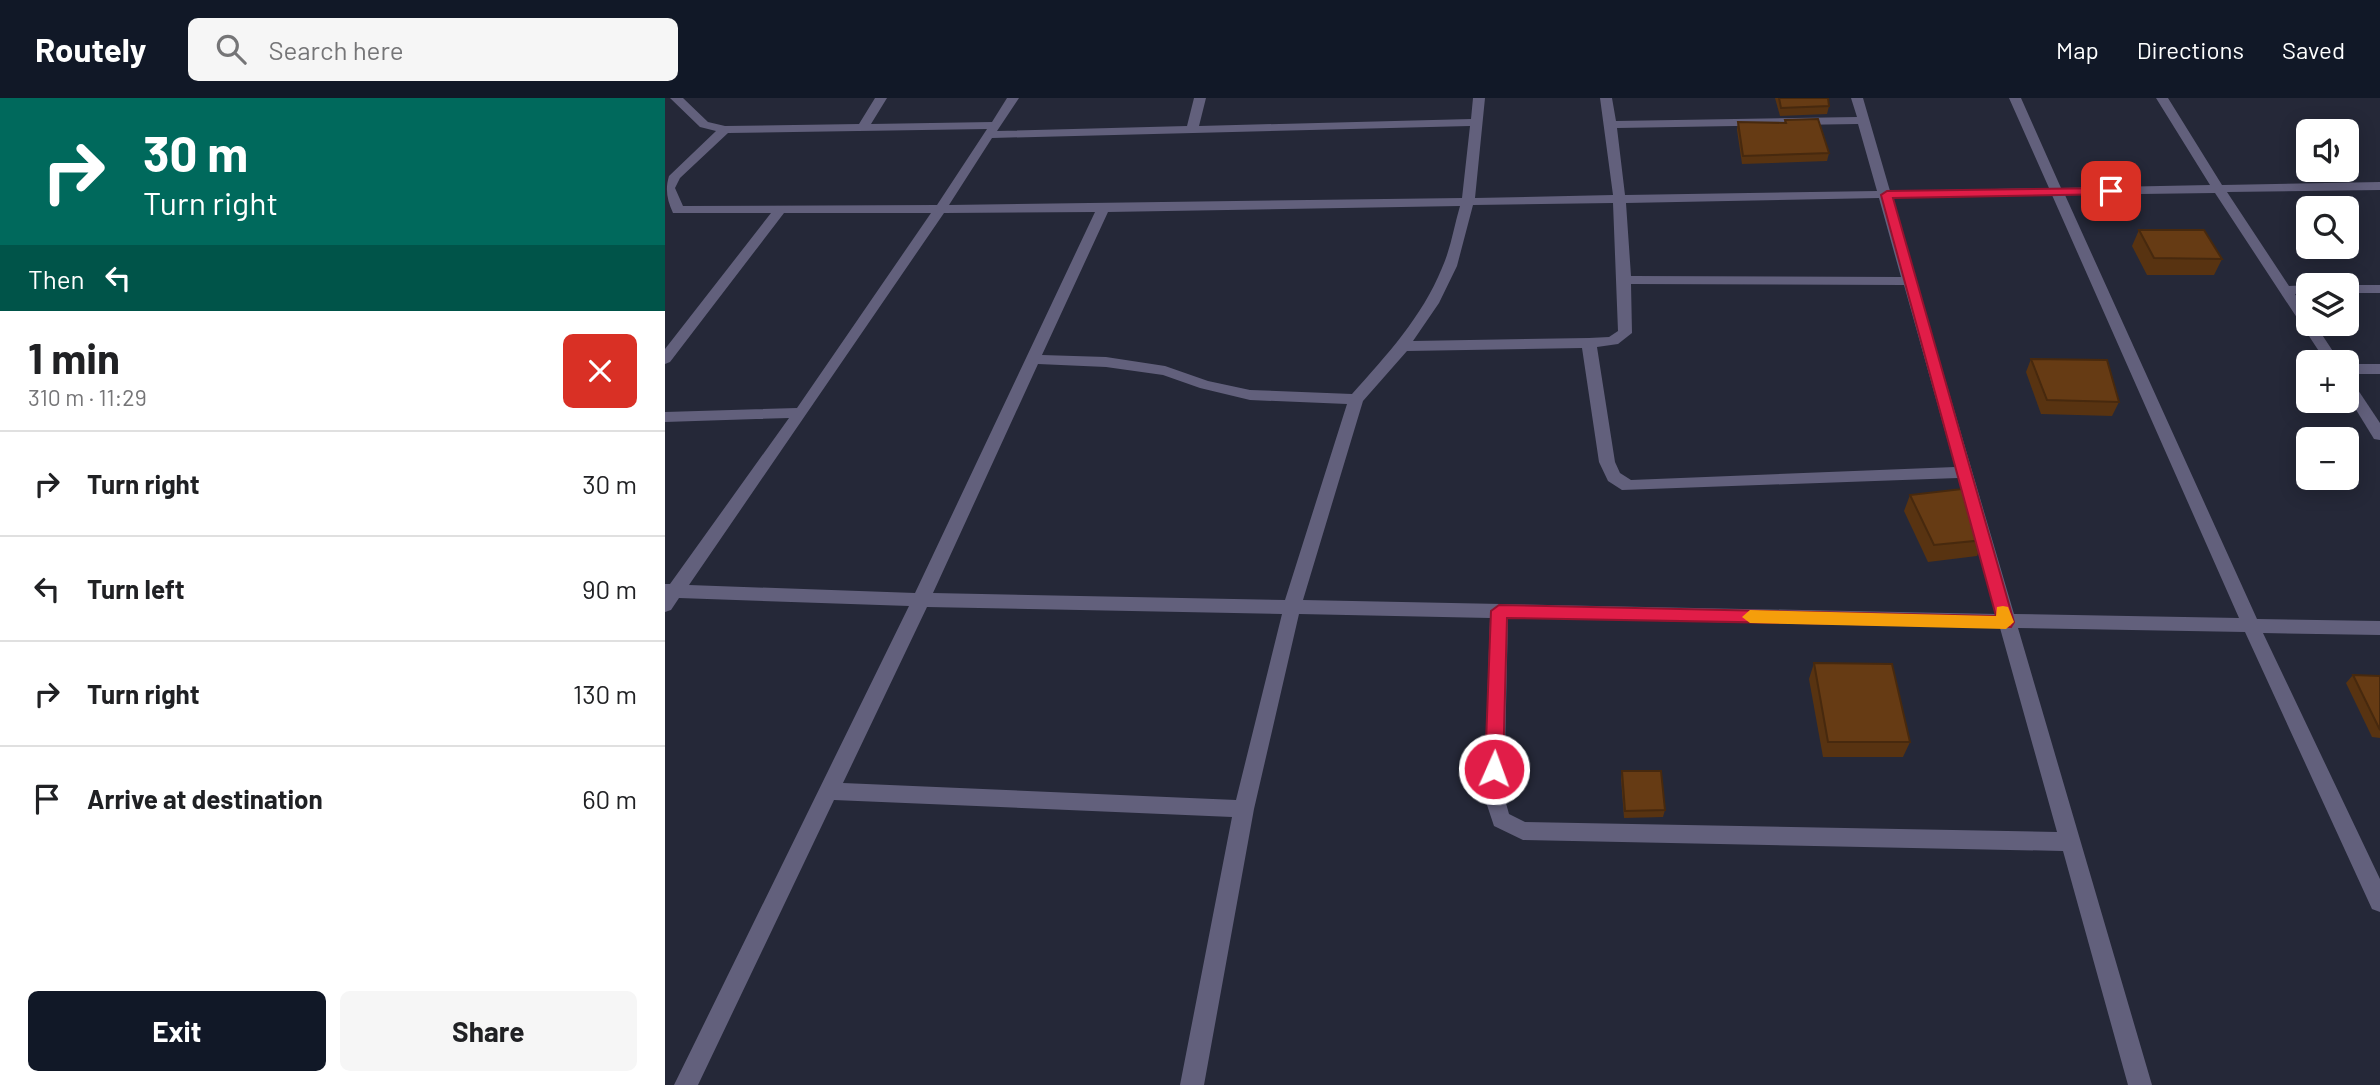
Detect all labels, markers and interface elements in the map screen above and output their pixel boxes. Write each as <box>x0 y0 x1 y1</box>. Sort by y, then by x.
search box <box>188 18 678 81</box>
text: Routely <box>35 29 146 69</box>
icon: search <box>212 30 250 68</box>
text: Search here <box>268 34 404 65</box>
text: Map <box>2056 35 2099 64</box>
text: Directions <box>2137 35 2244 64</box>
text: Saved <box>2282 35 2345 64</box>
map controls <box>2296 119 2359 490</box>
button: sound <box>2296 119 2359 182</box>
text: 30 m <box>143 123 248 182</box>
icon: right <box>28 126 119 217</box>
pin <box>2081 161 2141 221</box>
icon: arrive <box>2092 172 2130 210</box>
text: Turn right <box>143 183 278 221</box>
button: search <box>2296 196 2359 259</box>
icon: left <box>99 259 137 297</box>
text: Then <box>28 263 85 294</box>
button: layers <box>2296 273 2359 336</box>
text: 1 min <box>28 332 120 382</box>
button: close <box>563 334 637 408</box>
button: + <box>2296 350 2359 413</box>
text: 310 m · 11:29 <box>28 383 147 411</box>
button: − <box>2296 427 2359 490</box>
icon: right <box>28 465 66 503</box>
text: Turn right <box>87 468 200 499</box>
text: 30 m <box>582 468 637 499</box>
icon: left <box>28 570 66 608</box>
text: Turn left <box>87 573 185 604</box>
text: 90 m <box>582 573 637 604</box>
icon: right <box>28 675 66 713</box>
text: Turn right <box>87 678 200 709</box>
text: 130 m <box>573 678 637 709</box>
position arrow <box>1457 732 1531 806</box>
icon: arrive <box>28 780 66 818</box>
text: Arrive at destination <box>87 783 323 814</box>
text: 60 m <box>582 783 637 814</box>
button: Exit <box>28 991 326 1071</box>
button: Share <box>340 991 637 1071</box>

